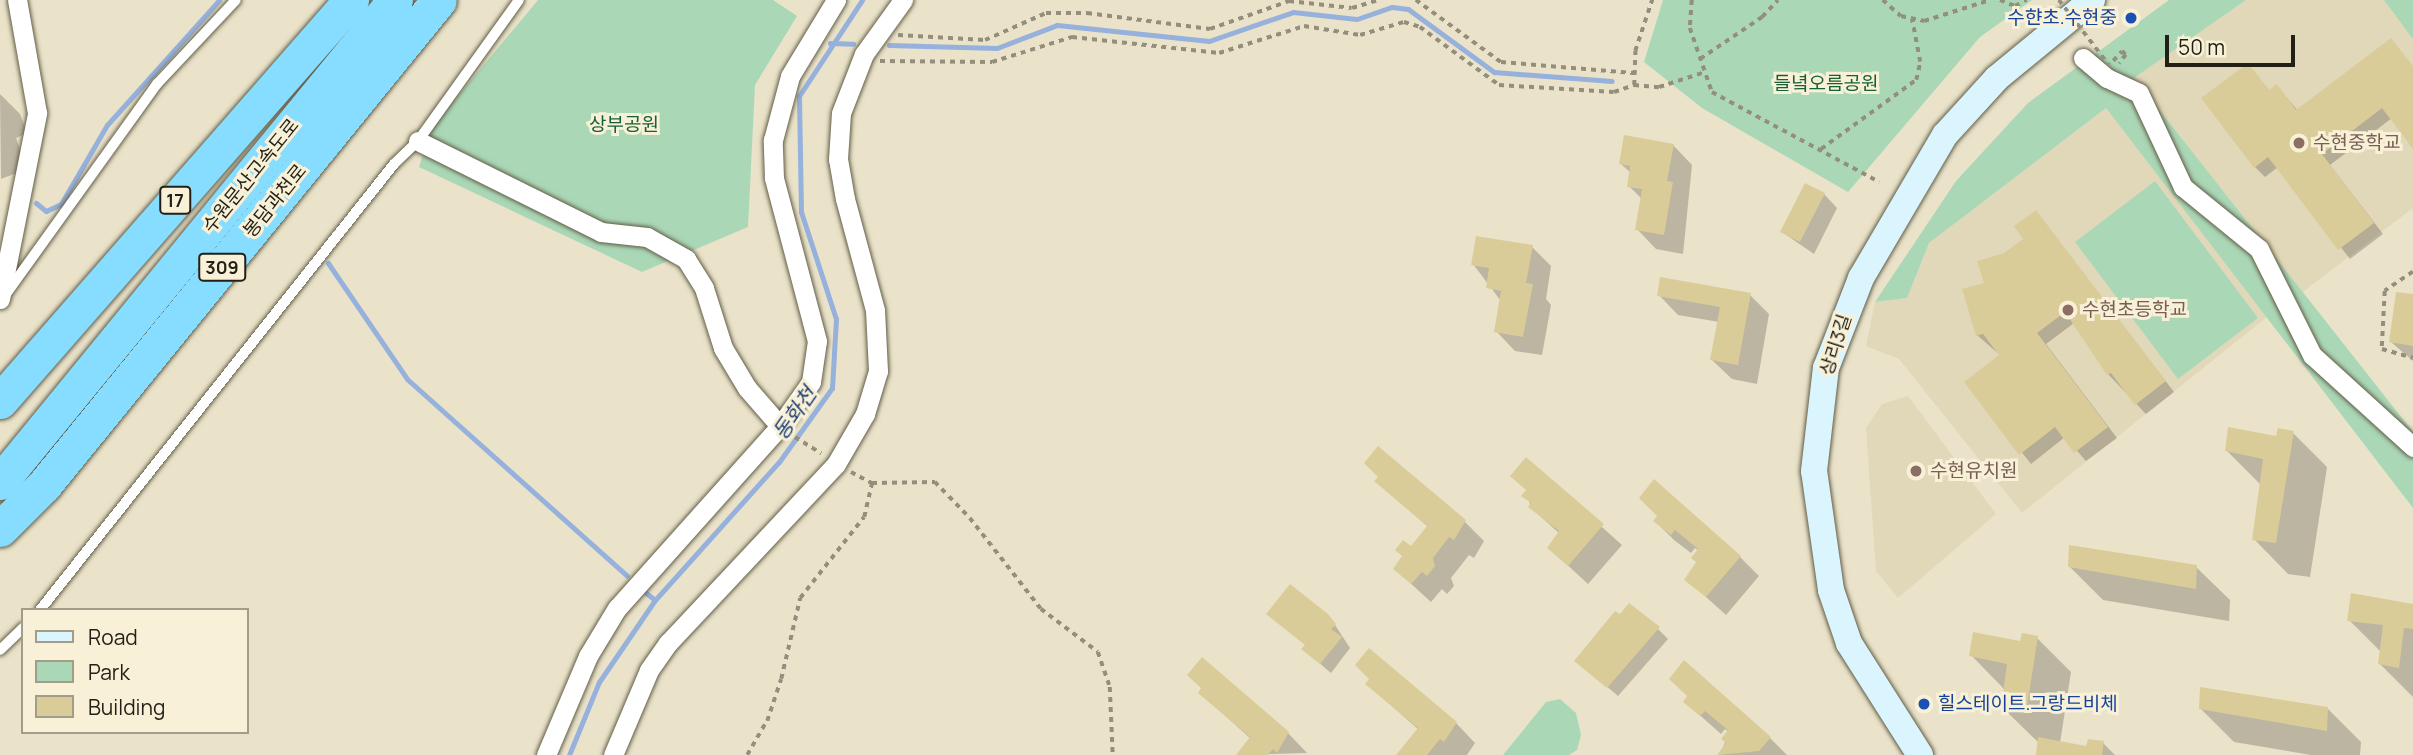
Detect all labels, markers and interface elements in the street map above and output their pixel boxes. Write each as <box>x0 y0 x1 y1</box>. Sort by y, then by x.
place label: 수햔초.수현중 <box>2007 7 2117 29</box>
marker: 수햔초.수현중 <box>2123 10 2139 26</box>
scale bar <box>2168 21 2298 65</box>
text: 50 m <box>2178 33 2225 61</box>
park label: 들녘오름공원 <box>1774 73 1878 95</box>
street label: 수원문산고속도로 <box>198 114 304 238</box>
park label: 상부공원 <box>589 114 659 136</box>
place label: 수현중학교 <box>2313 132 2400 154</box>
marker: 수현중학교 <box>2291 135 2307 151</box>
street label: 봉담과천로 <box>239 160 311 242</box>
road number: 17 <box>159 186 191 215</box>
road number: 309 <box>198 253 246 282</box>
place label: 수현초등학교 <box>2082 299 2187 321</box>
marker: 수현초등학교 <box>2060 302 2076 318</box>
street label: 상리3길 <box>1815 312 1857 378</box>
water label: 동화천 <box>767 382 821 444</box>
place label: 수현유치원 <box>1930 460 2017 482</box>
marker: 수현유치원 <box>1908 463 1924 479</box>
legend <box>21 608 248 734</box>
text: Road <box>88 623 138 651</box>
text: Park <box>88 658 130 686</box>
text: Building <box>88 693 165 721</box>
place label: 힐스테이트.그랑드비체 <box>1938 693 2118 715</box>
marker: 힐스테이트.그랑드비체 <box>1916 696 1932 712</box>

